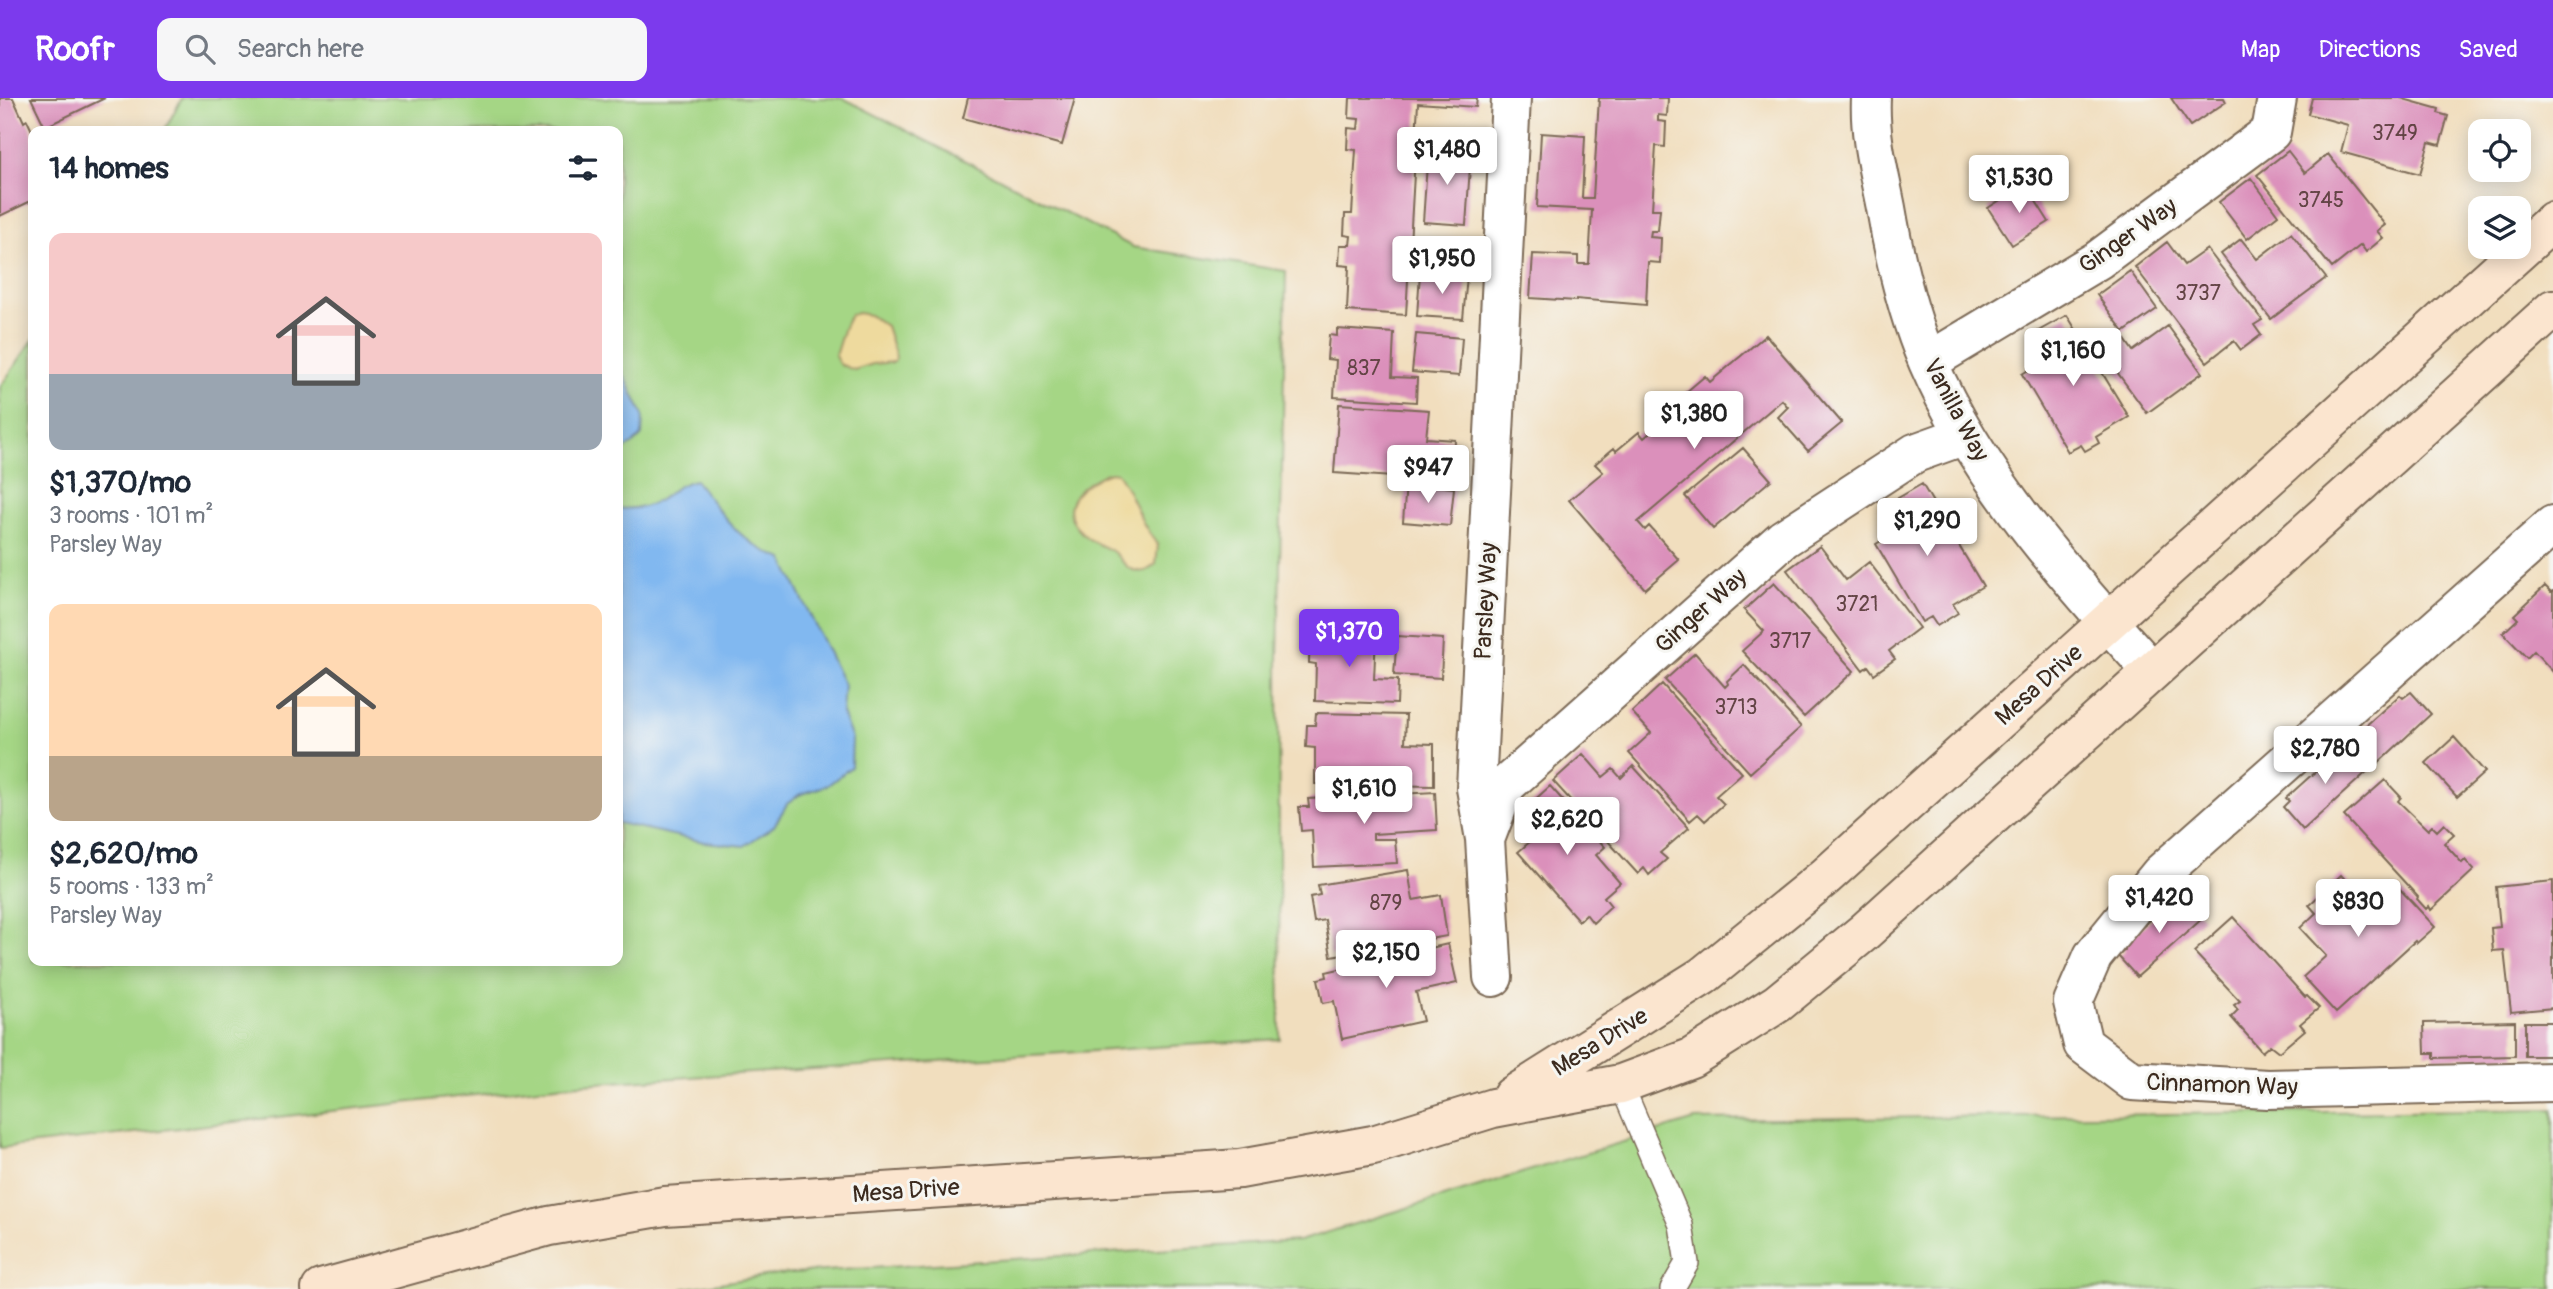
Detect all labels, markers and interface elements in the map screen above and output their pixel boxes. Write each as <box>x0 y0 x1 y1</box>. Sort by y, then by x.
search box <box>157 18 647 81</box>
text: Roofr <box>35 29 115 70</box>
icon: search <box>181 30 219 68</box>
text: Search here <box>237 33 364 65</box>
text: Map <box>2241 35 2281 64</box>
text: Directions <box>2319 35 2420 64</box>
text: Saved <box>2458 35 2518 64</box>
map controls <box>2468 119 2531 259</box>
button: locate <box>2468 119 2531 182</box>
house number: 3749 <box>2372 120 2418 147</box>
pin: $1,480 <box>1390 127 1504 187</box>
text: $1,480 <box>1413 135 1481 164</box>
icon: filters <box>564 149 602 187</box>
text: 14 homes <box>49 150 169 187</box>
pin: $1,530 <box>1962 156 2076 215</box>
text: $1,530 <box>1985 163 2053 192</box>
house number: 3745 <box>2298 187 2344 214</box>
street label: Ginger Way <box>2073 192 2183 280</box>
button: layers <box>2468 196 2531 259</box>
pin: $1,950 <box>1385 236 1499 296</box>
text: $1,950 <box>1408 244 1476 273</box>
icon: home <box>263 278 389 404</box>
house number: 3737 <box>2175 280 2221 307</box>
pin: $1,160 <box>2016 328 2130 388</box>
text: $1,160 <box>2040 336 2106 365</box>
street label: Vanilla Way <box>1917 354 1995 466</box>
house number: 837 <box>1347 355 1381 382</box>
pin: $1,380 <box>1637 392 1751 451</box>
text: $1,380 <box>1660 399 1728 428</box>
pin: $947 <box>1387 446 1469 505</box>
text: $947 <box>1403 453 1453 482</box>
text: $1,370/mo <box>49 464 191 501</box>
pin: $1,290 <box>1870 498 1984 558</box>
text: 3 rooms · 101 m² <box>49 501 213 530</box>
text: $1,290 <box>1893 506 1961 535</box>
text: Parsley Way <box>49 530 162 559</box>
street label: Parsley Way <box>1468 541 1504 661</box>
street label: Ginger Way <box>1649 562 1753 660</box>
house number: 3721 <box>1836 591 1878 618</box>
pin: $1,370 <box>1292 610 1406 669</box>
text: $1,370 <box>1315 617 1383 646</box>
house number: 3717 <box>1769 628 1811 655</box>
street label: Mesa Drive <box>1989 638 2089 732</box>
icon: home <box>263 649 389 775</box>
house number: 3713 <box>1715 694 1757 721</box>
pin: $2,780 <box>2268 726 2382 786</box>
text: $2,780 <box>2290 734 2360 763</box>
pin: $1,610 <box>1307 766 1421 826</box>
text: $1,610 <box>1331 774 1397 803</box>
pin: $2,620 <box>1510 798 1624 857</box>
text: $2,620 <box>1530 805 1604 834</box>
text: $2,620/mo <box>49 835 198 872</box>
text: 5 rooms · 133 m² <box>49 872 214 901</box>
pin: $1,420 <box>2102 876 2216 935</box>
pin: $830 <box>2317 880 2399 939</box>
text: $1,420 <box>2124 883 2194 912</box>
text: $830 <box>2332 887 2384 916</box>
house number: 879 <box>1370 890 1402 917</box>
text: Parsley Way <box>49 901 162 930</box>
pin: $2,150 <box>1329 930 1443 990</box>
text: $2,150 <box>1352 938 1420 967</box>
street label: Mesa Drive <box>1547 1001 1653 1083</box>
street label: Cinnamon Way <box>2146 1068 2298 1102</box>
street label: Mesa Drive <box>851 1173 961 1209</box>

